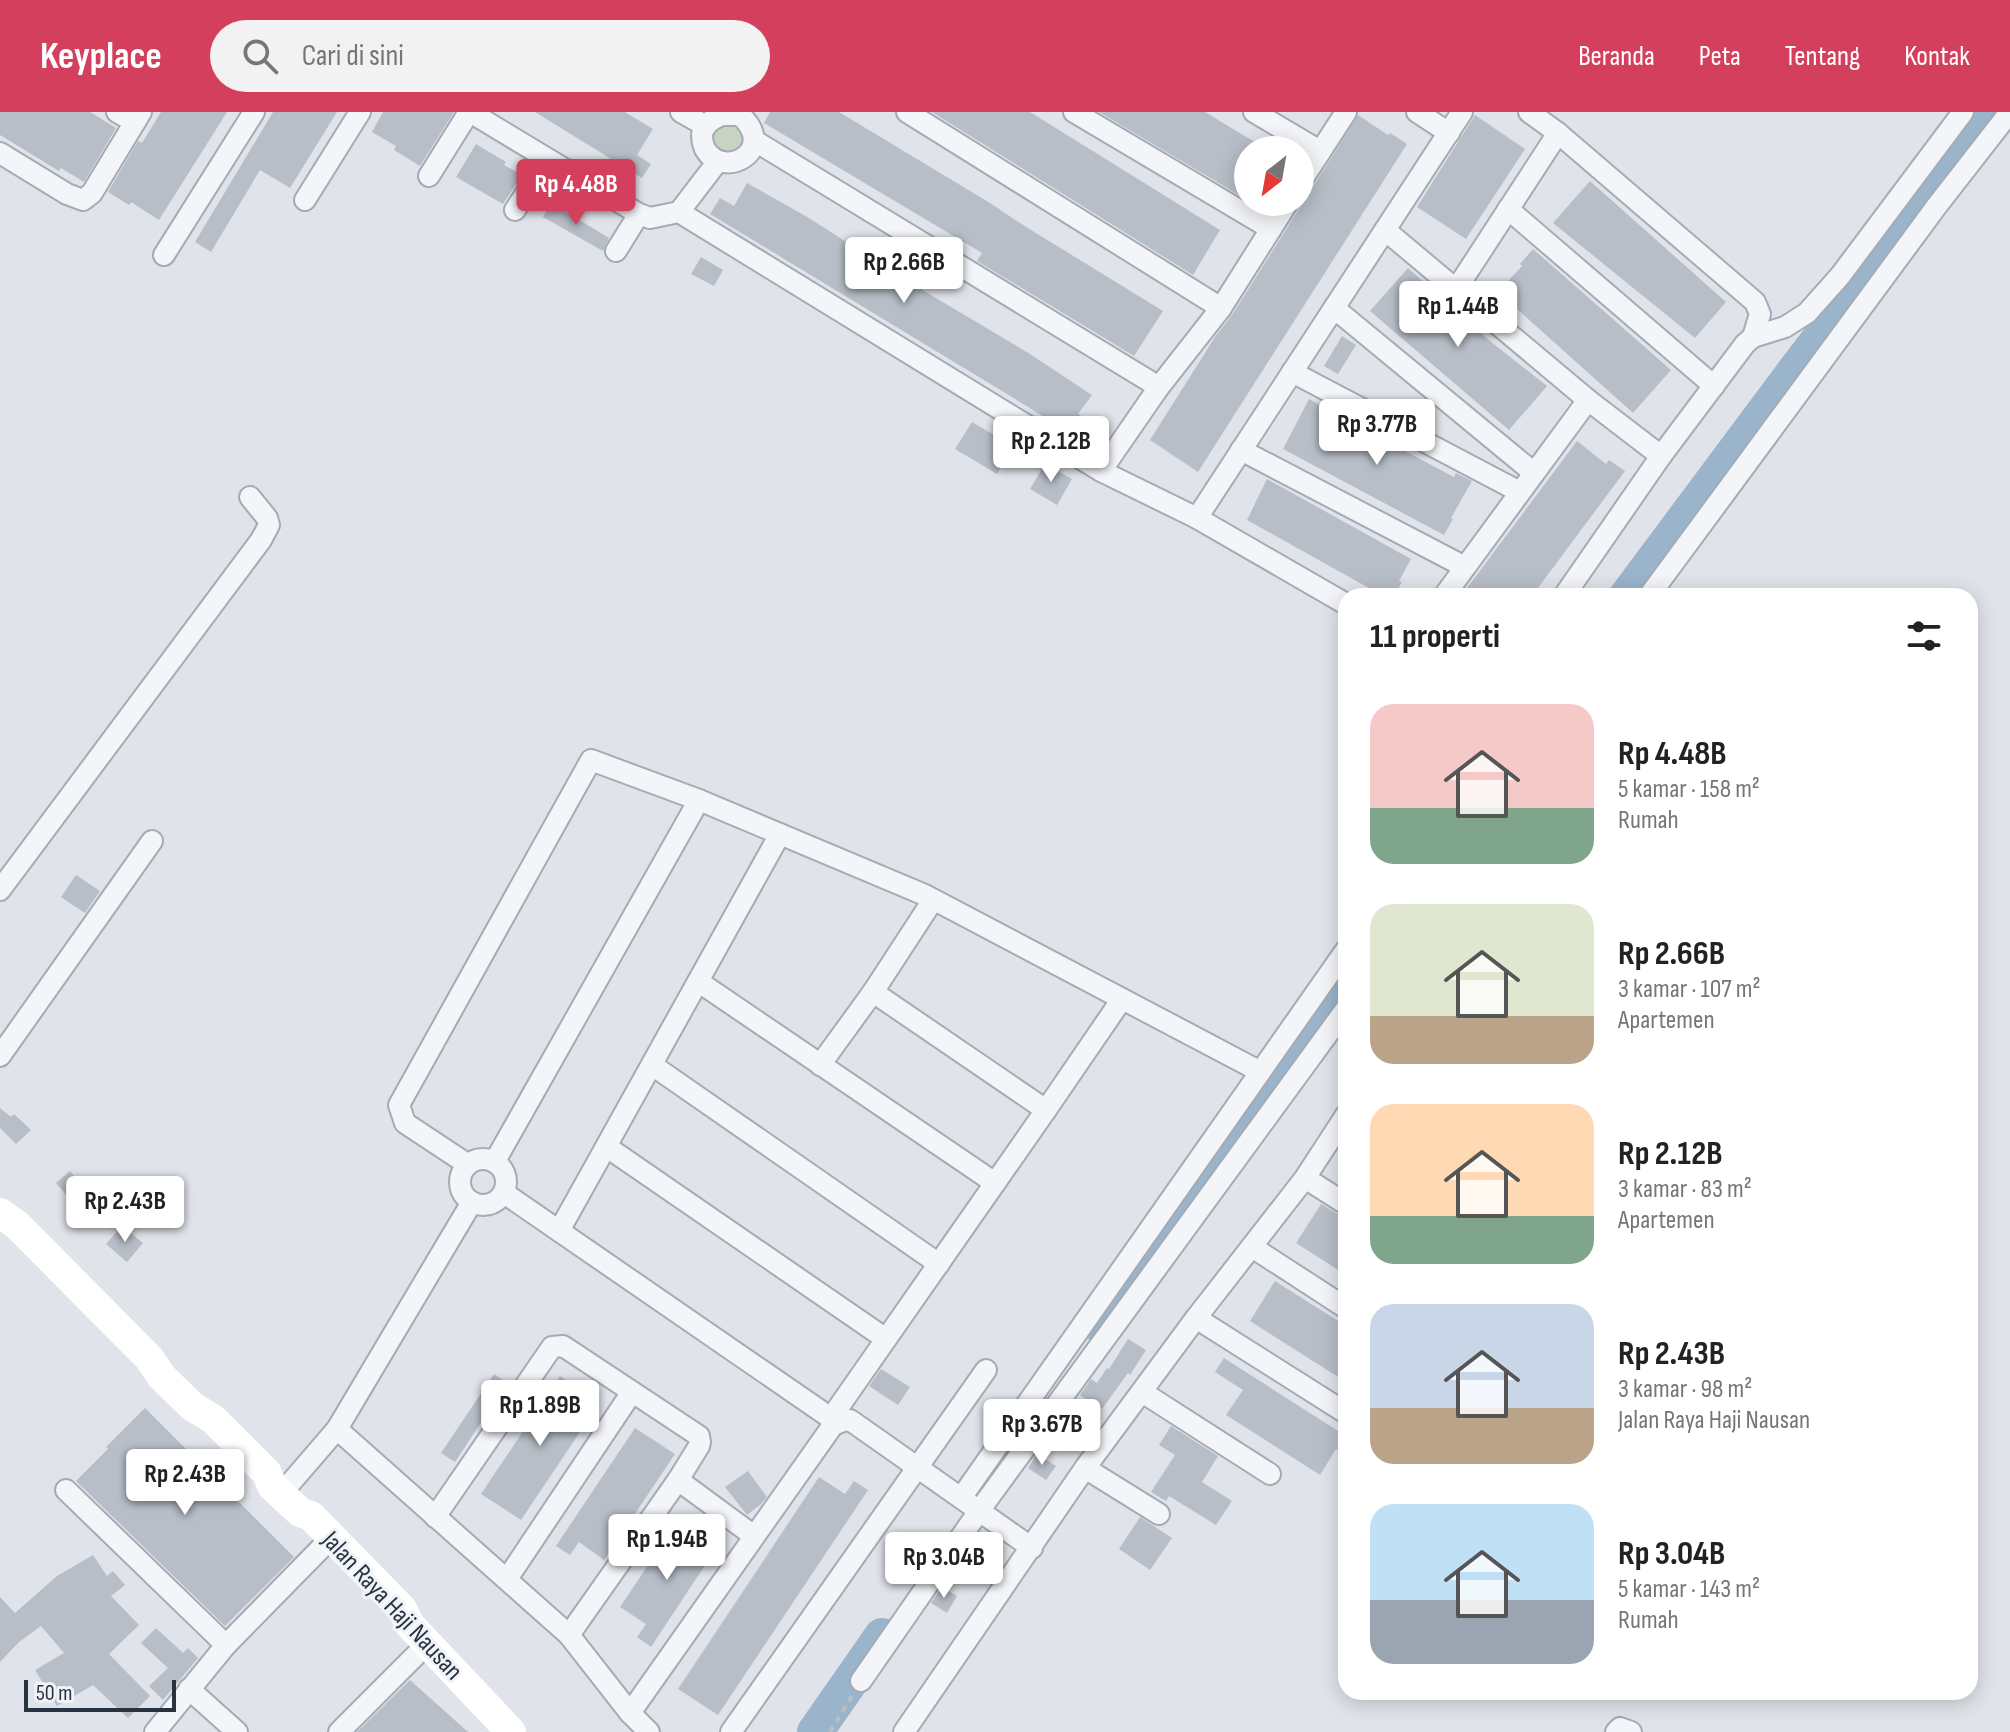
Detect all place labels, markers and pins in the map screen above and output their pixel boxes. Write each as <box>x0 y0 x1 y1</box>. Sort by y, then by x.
pin: Rp 4.48B <box>493 159 659 227</box>
pin: Rp 2.66B <box>821 237 987 305</box>
pin: Rp 1.44B <box>1375 281 1541 349</box>
pin: Rp 3.77B <box>1294 399 1460 467</box>
pin: Rp 2.12B <box>968 416 1134 484</box>
pin: Rp 2.43B <box>42 1176 208 1244</box>
pin: Rp 1.89B <box>457 1380 623 1448</box>
pin: Rp 3.67B <box>959 1399 1125 1467</box>
pin: Rp 2.43B <box>102 1449 268 1517</box>
pin: Rp 1.94B <box>584 1514 750 1582</box>
pin: Rp 3.04B <box>861 1532 1027 1600</box>

